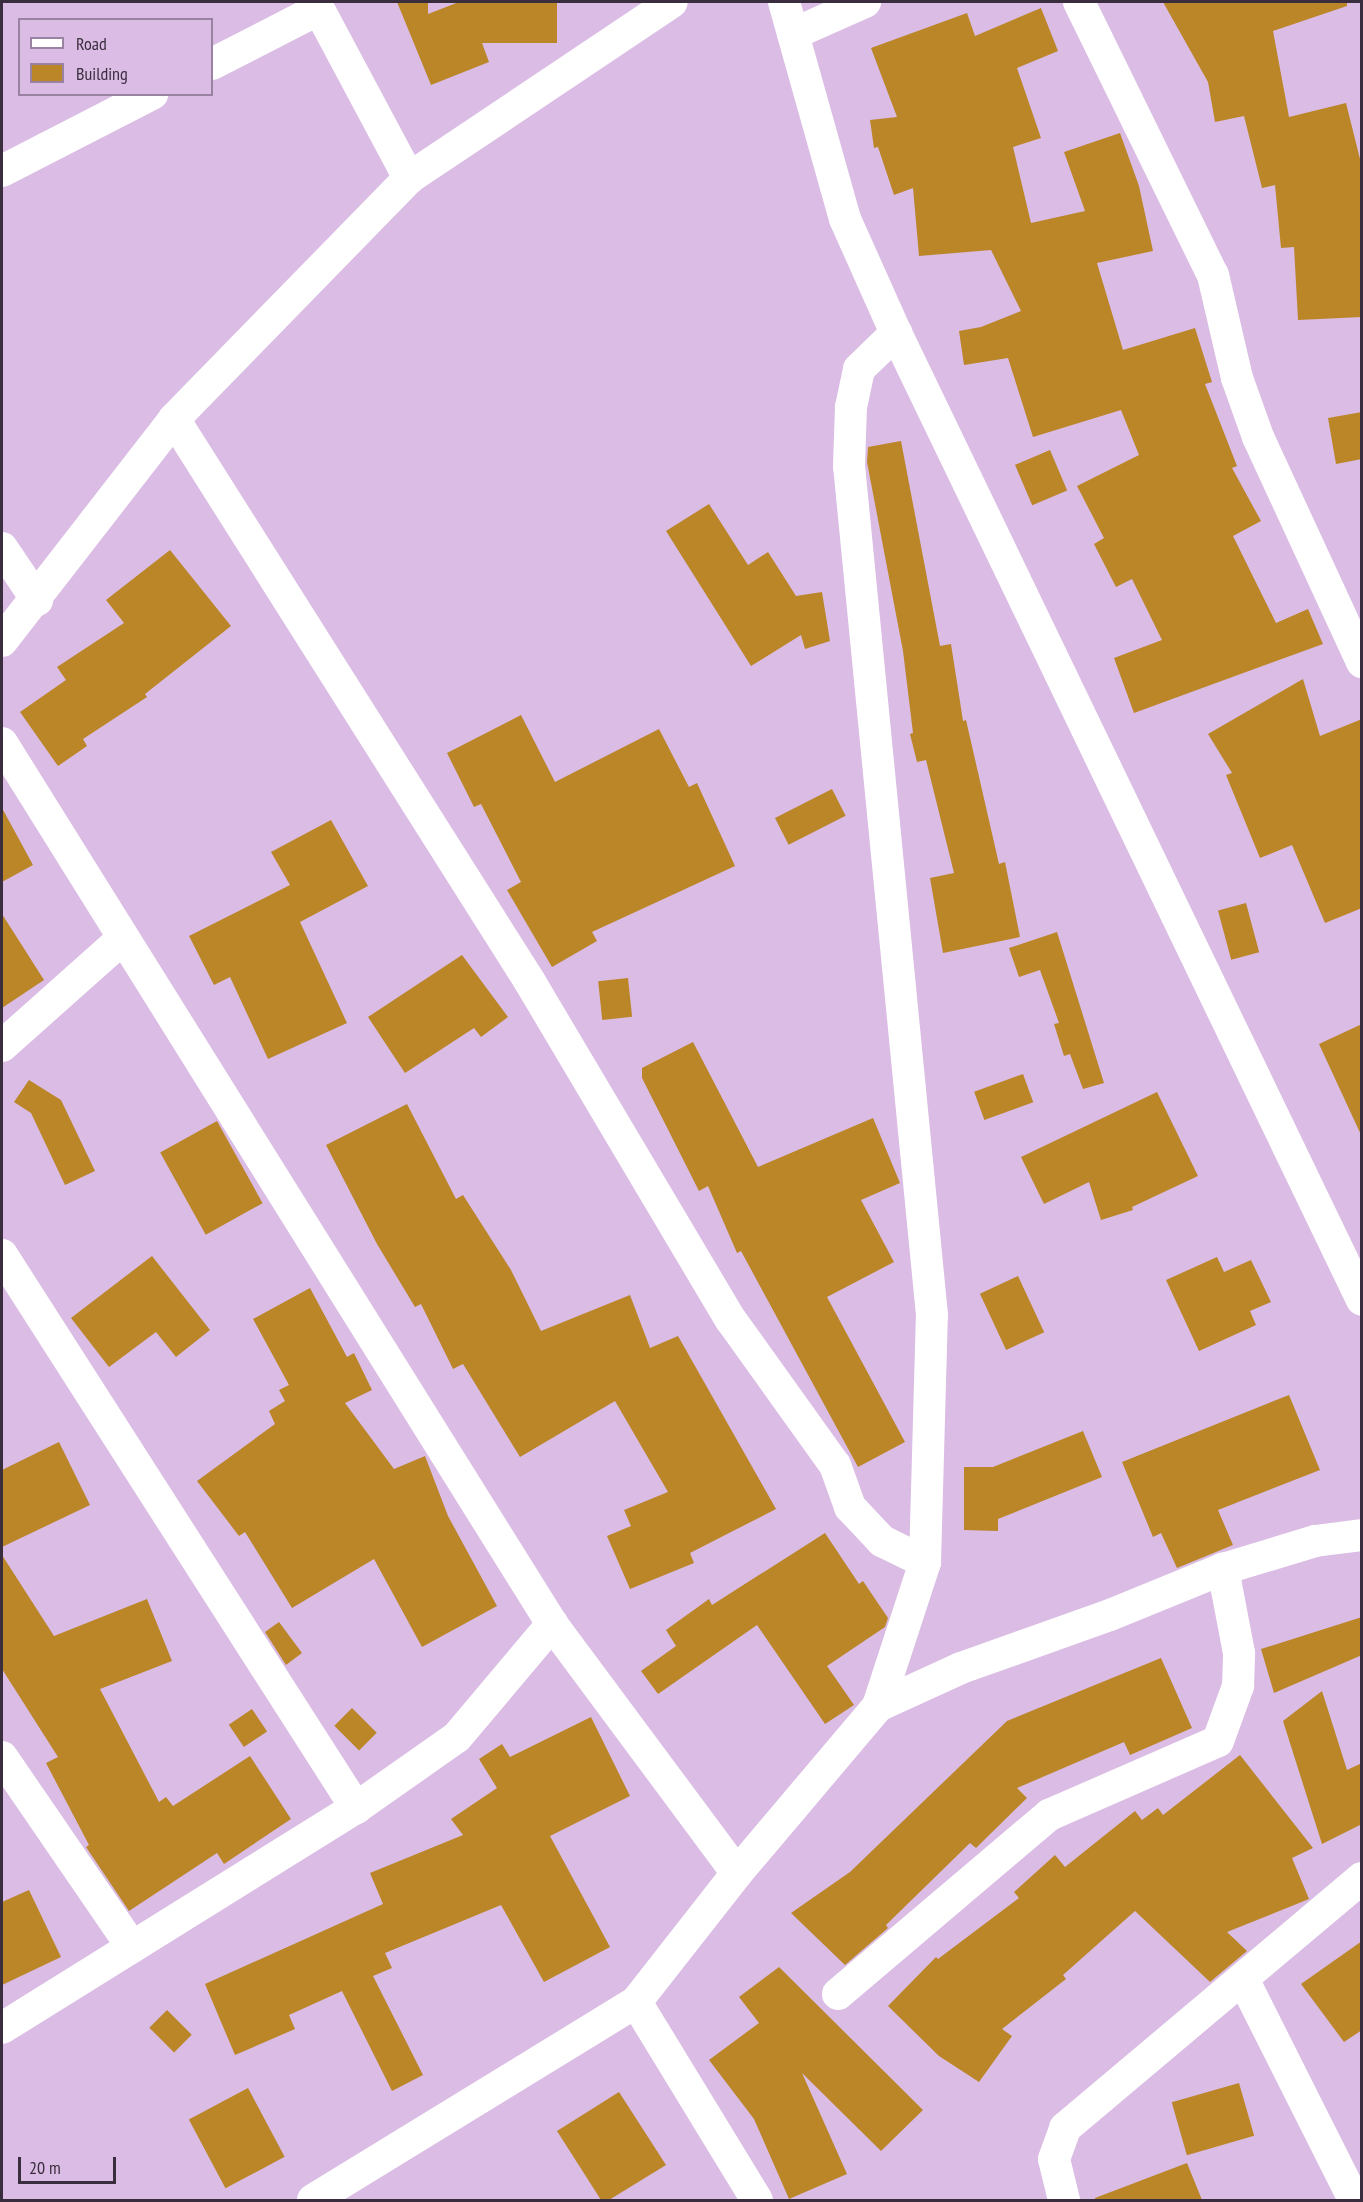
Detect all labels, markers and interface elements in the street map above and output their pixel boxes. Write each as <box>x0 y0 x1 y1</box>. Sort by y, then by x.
legend <box>18 18 213 96</box>
text: Road <box>76 32 107 55</box>
text: Building <box>76 62 128 85</box>
scale bar <box>21 2145 118 2183</box>
text: 20 m <box>29 2156 61 2179</box>

